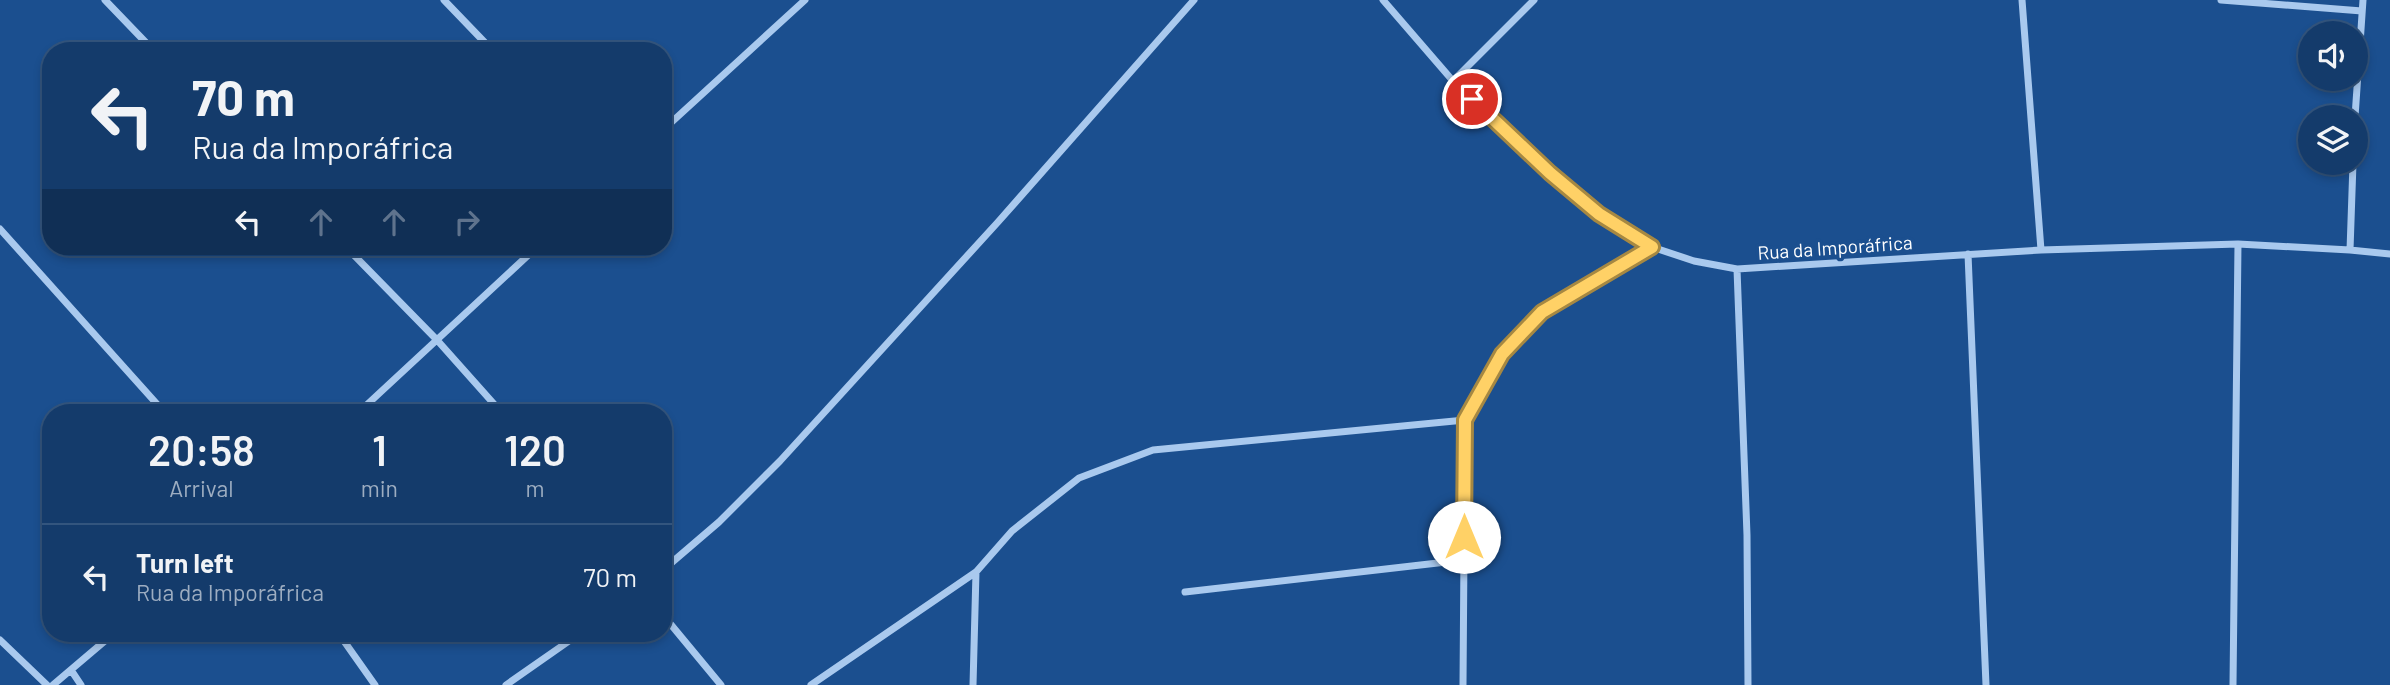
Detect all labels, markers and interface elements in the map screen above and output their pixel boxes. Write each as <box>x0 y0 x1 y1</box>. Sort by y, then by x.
map controls <box>2298 21 2368 175</box>
button: sound <box>2298 21 2368 91</box>
text: 70 m <box>192 67 295 126</box>
pin <box>1442 69 1502 129</box>
icon: left <box>77 70 168 161</box>
icon: arrive <box>1453 80 1491 118</box>
button: layers <box>2298 105 2368 175</box>
text: Rua da Imporáfrica <box>192 127 453 165</box>
icon: left <box>229 203 267 241</box>
icon: ahead <box>302 203 340 241</box>
icon: ahead <box>375 203 413 241</box>
icon: right <box>448 203 486 241</box>
street label: Rua da Imporáfrica <box>1757 230 1913 264</box>
text: 20:58 <box>148 424 255 474</box>
text: 1 <box>372 424 387 474</box>
text: 120 <box>504 424 566 474</box>
text: Arrival <box>169 474 234 502</box>
text: min <box>361 474 398 502</box>
text: m <box>525 474 545 502</box>
position arrow <box>1427 500 1501 574</box>
text: Turn left <box>136 547 234 578</box>
icon: left <box>77 558 115 596</box>
text: 70 m <box>583 561 637 592</box>
text: Rua da Imporáfrica <box>136 578 324 606</box>

